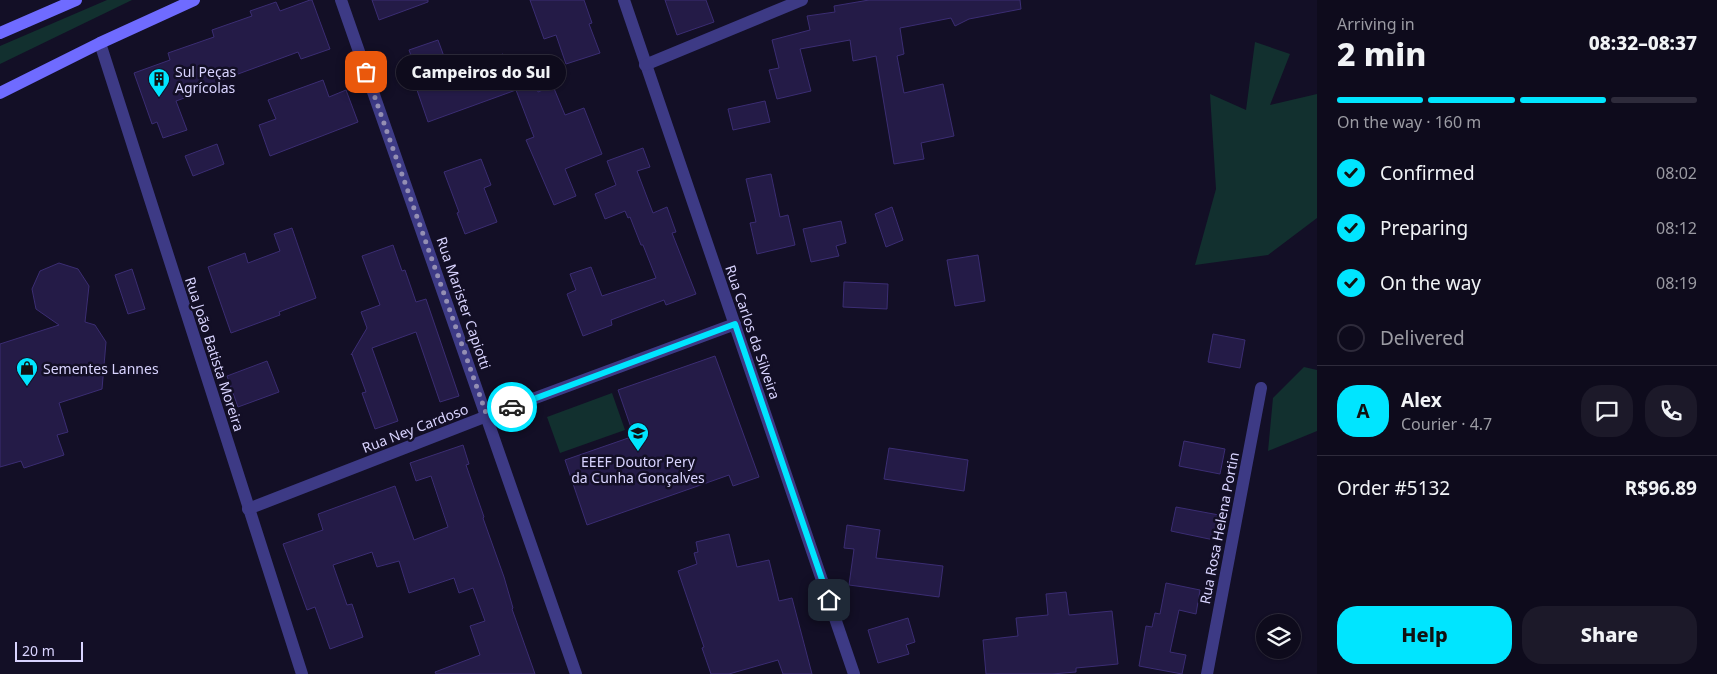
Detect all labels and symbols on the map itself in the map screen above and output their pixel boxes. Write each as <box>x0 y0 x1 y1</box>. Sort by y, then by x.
pin <box>345 51 387 93</box>
callout: Campeiros do Sul <box>396 54 566 90</box>
place label: Sul Peças Agrícolas <box>175 62 237 97</box>
building icon: Sul Peças Agrícolas <box>147 67 171 98</box>
street label: Rua Marister Capiotti <box>432 234 496 372</box>
street label: Rua Carlos da Silveira <box>721 262 785 402</box>
street label: Rua João Batista Moreira <box>181 274 249 434</box>
shop icon: Sementes Lannes <box>15 356 39 387</box>
place label: Sementes Lannes <box>43 359 159 378</box>
courier <box>487 382 537 432</box>
street label: Rua Ney Cardoso <box>359 399 471 457</box>
school or university icon: EEEF Doutor Pery da Cunha Gonçalves <box>626 421 650 452</box>
street label: Rua Rosa Helena Portin <box>1195 451 1243 605</box>
place label: EEEF Doutor Pery da Cunha Gonçalves <box>571 452 705 487</box>
pin <box>808 579 850 621</box>
scale bar <box>15 639 82 662</box>

